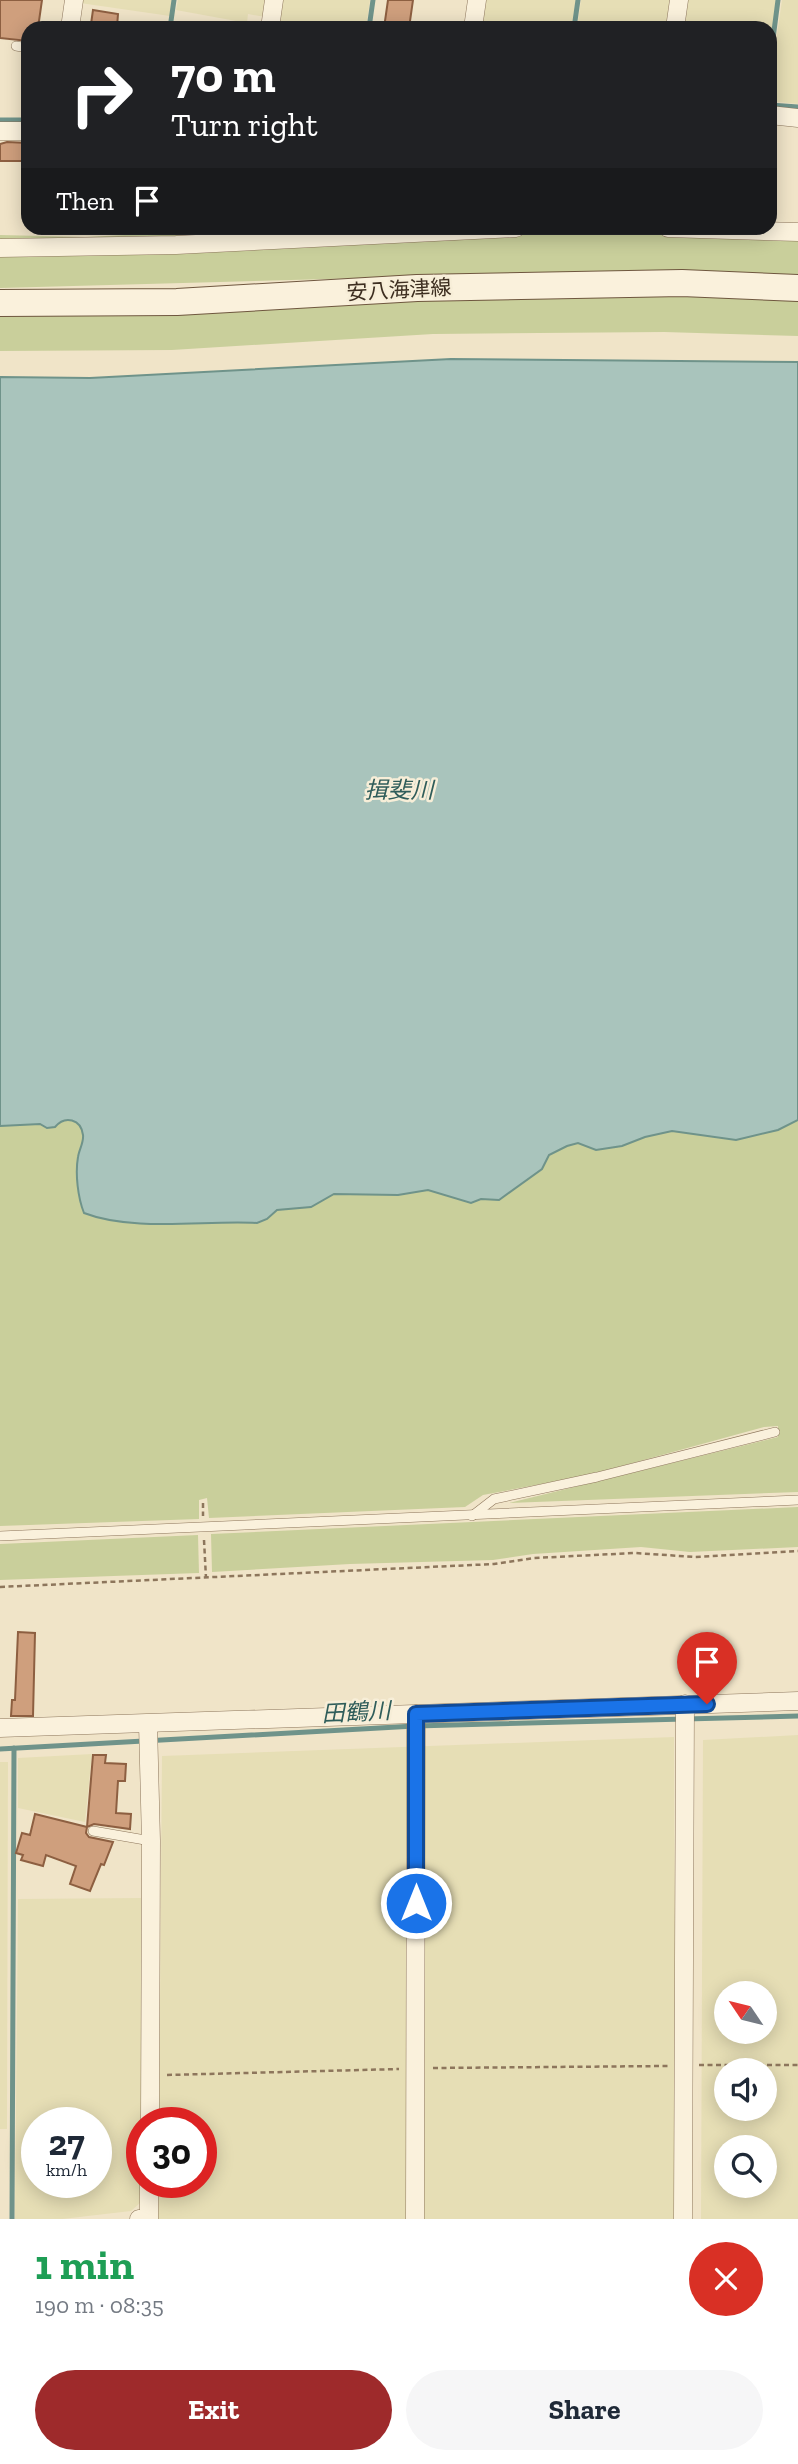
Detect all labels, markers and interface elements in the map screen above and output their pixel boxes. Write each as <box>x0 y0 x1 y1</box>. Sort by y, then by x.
text: 70 m <box>171 46 276 105</box>
icon: right <box>56 49 147 140</box>
text: Turn right <box>171 106 318 144</box>
icon: arrive <box>128 182 166 220</box>
text: Then <box>56 185 114 217</box>
street label: 安八海津線 <box>346 274 452 305</box>
water label: 揖斐川 <box>365 776 437 804</box>
pin <box>677 1632 737 1704</box>
icon: arrive <box>688 1643 726 1681</box>
water label: 田鶴川 <box>321 1696 394 1728</box>
position arrow <box>379 1866 453 1940</box>
north arrow <box>714 1981 777 2044</box>
map controls <box>714 1981 777 2198</box>
button: sound <box>714 2058 777 2121</box>
speed limit sign: 30 <box>126 2107 217 2198</box>
text: 27 <box>48 2122 85 2164</box>
button: search <box>714 2135 777 2198</box>
text: km/h <box>46 2159 87 2181</box>
text: 1 min <box>35 2239 134 2290</box>
button: close <box>689 2242 763 2316</box>
text: 190 m · 08:35 <box>35 2291 164 2319</box>
button: Exit <box>35 2370 392 2450</box>
button: Share <box>406 2370 763 2450</box>

